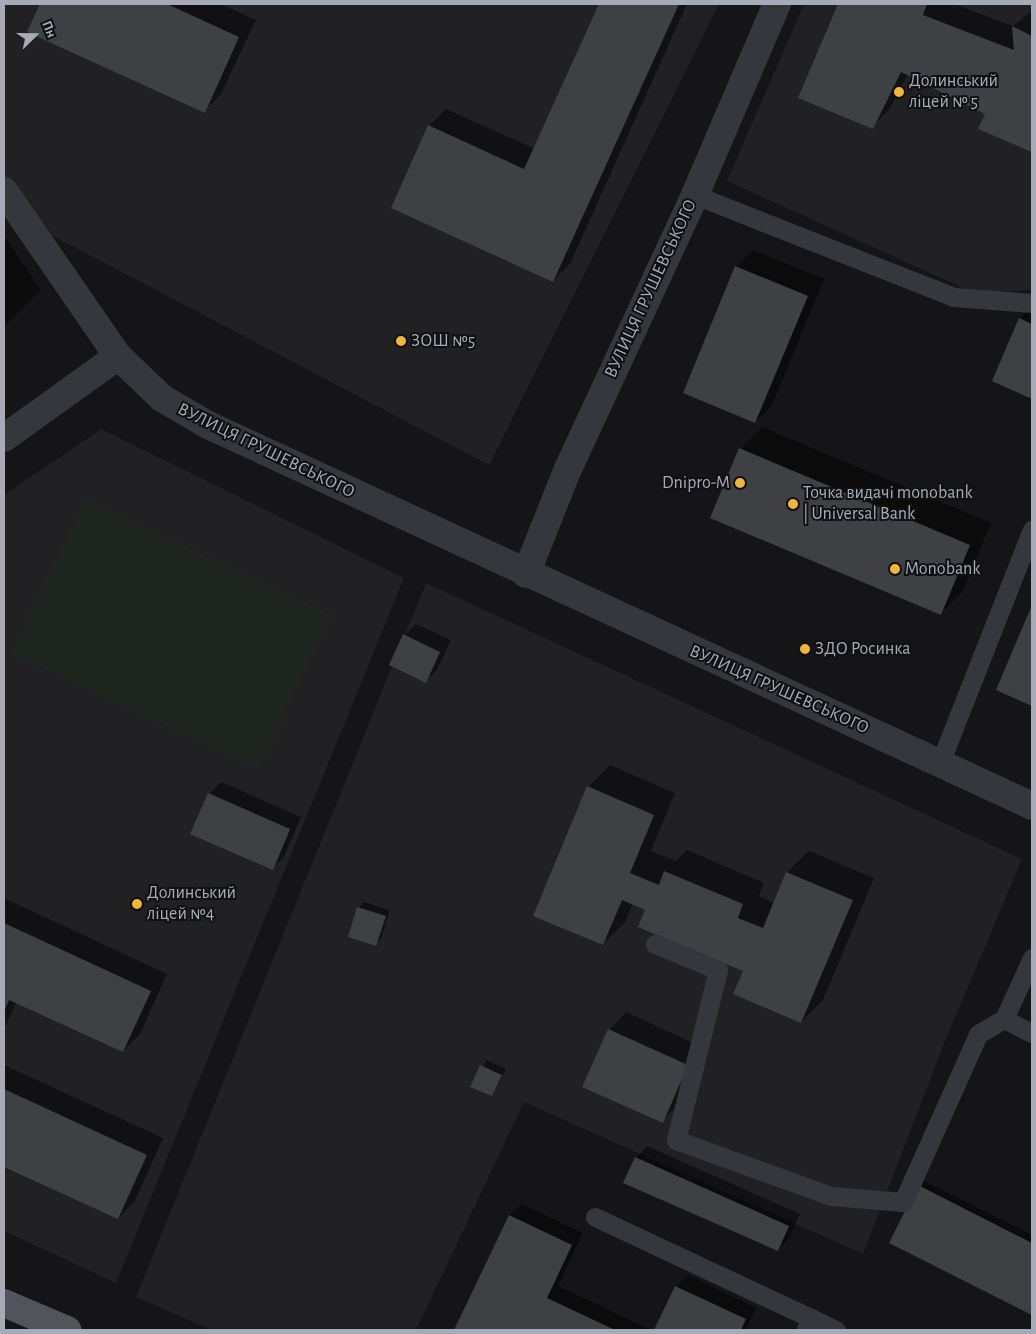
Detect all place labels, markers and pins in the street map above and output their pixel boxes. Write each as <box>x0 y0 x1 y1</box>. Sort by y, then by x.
place label: Долинський ліцей № 5 <box>909 71 998 114</box>
marker: Долинський ліцей № 5 <box>893 86 905 98</box>
place label: ЗОШ №5 <box>411 330 475 352</box>
marker: ЗОШ №5 <box>395 335 407 347</box>
place label: Dnipro-M <box>662 472 730 494</box>
marker: Dnipro-M <box>734 477 746 489</box>
place label: Точка видачі monobank | Universal Bank <box>803 483 973 526</box>
marker: Точка видачі monobank | Universal Bank <box>787 498 799 510</box>
place label: Monobank <box>905 558 981 580</box>
marker: Monobank <box>889 563 901 575</box>
place label: ЗДО Росинка <box>815 638 910 660</box>
marker: ЗДО Росинка <box>799 643 811 655</box>
place label: Долинський ліцей №4 <box>147 883 236 926</box>
marker: Долинський ліцей №4 <box>131 898 143 910</box>

